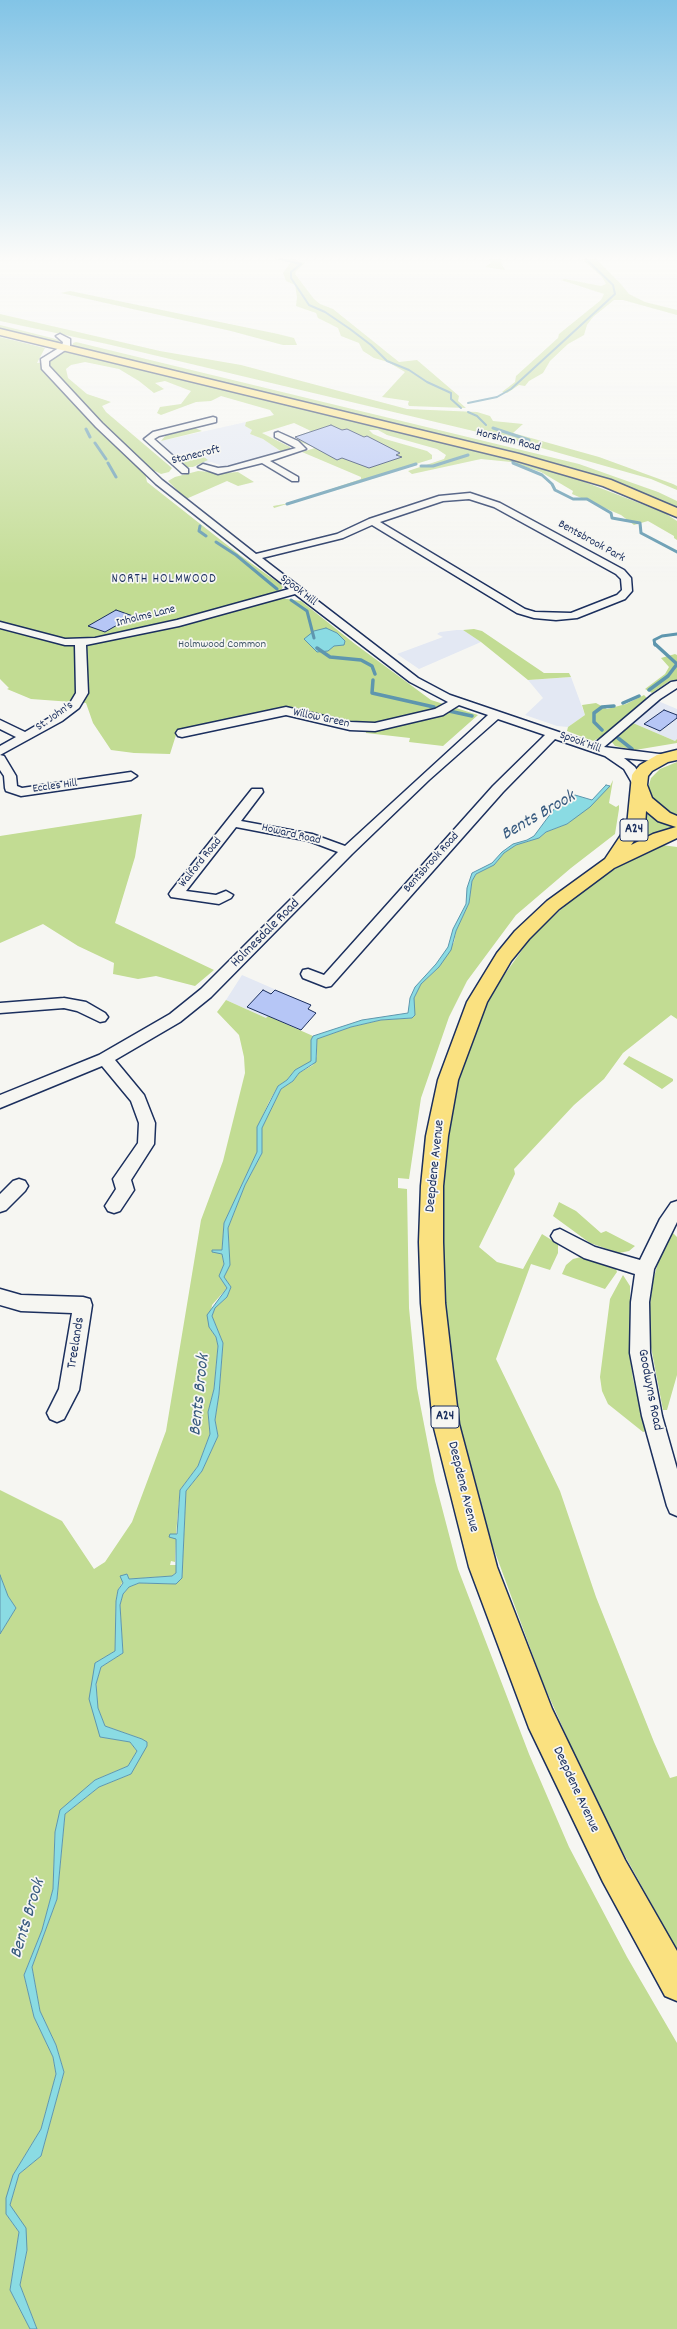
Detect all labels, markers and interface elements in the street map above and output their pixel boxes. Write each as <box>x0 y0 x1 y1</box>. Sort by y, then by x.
street label: Horsham Road <box>474 426 542 456</box>
street label: Stanecroft <box>170 443 222 469</box>
street label: Bentsbrook Park <box>555 518 627 566</box>
district label: NORTH HOLMWOOD <box>111 572 217 588</box>
street label: Spook Hill <box>277 572 319 610</box>
street label: Inholms Lane <box>115 603 177 631</box>
park label: Holmwood Common <box>178 638 266 652</box>
street label: St. John's <box>33 699 77 735</box>
street label: Willow Green <box>292 706 350 732</box>
street label: Spook Hill <box>557 729 603 757</box>
street label: Eccles Hill <box>32 777 78 797</box>
water label: Bents Brook <box>498 787 580 847</box>
road number: A24 <box>620 819 648 841</box>
street label: Howard Road <box>260 821 322 849</box>
street label: Bentsbrook Road <box>401 830 463 896</box>
street label: Walford Road <box>176 835 226 891</box>
street label: Holmesdale Road <box>228 896 304 972</box>
street label: Deepdene Avenue <box>423 1119 449 1213</box>
street label: Treelands <box>65 1316 89 1370</box>
street label: Goodwyns Road <box>633 1348 665 1432</box>
water label: Bents Brook <box>186 1353 216 1437</box>
road number: A24 <box>431 1406 459 1428</box>
street label: Deepdene Avenue <box>443 1440 481 1534</box>
street label: Deepdene Avenue <box>548 1744 602 1836</box>
water label: Bents Brook <box>7 1877 51 1961</box>

